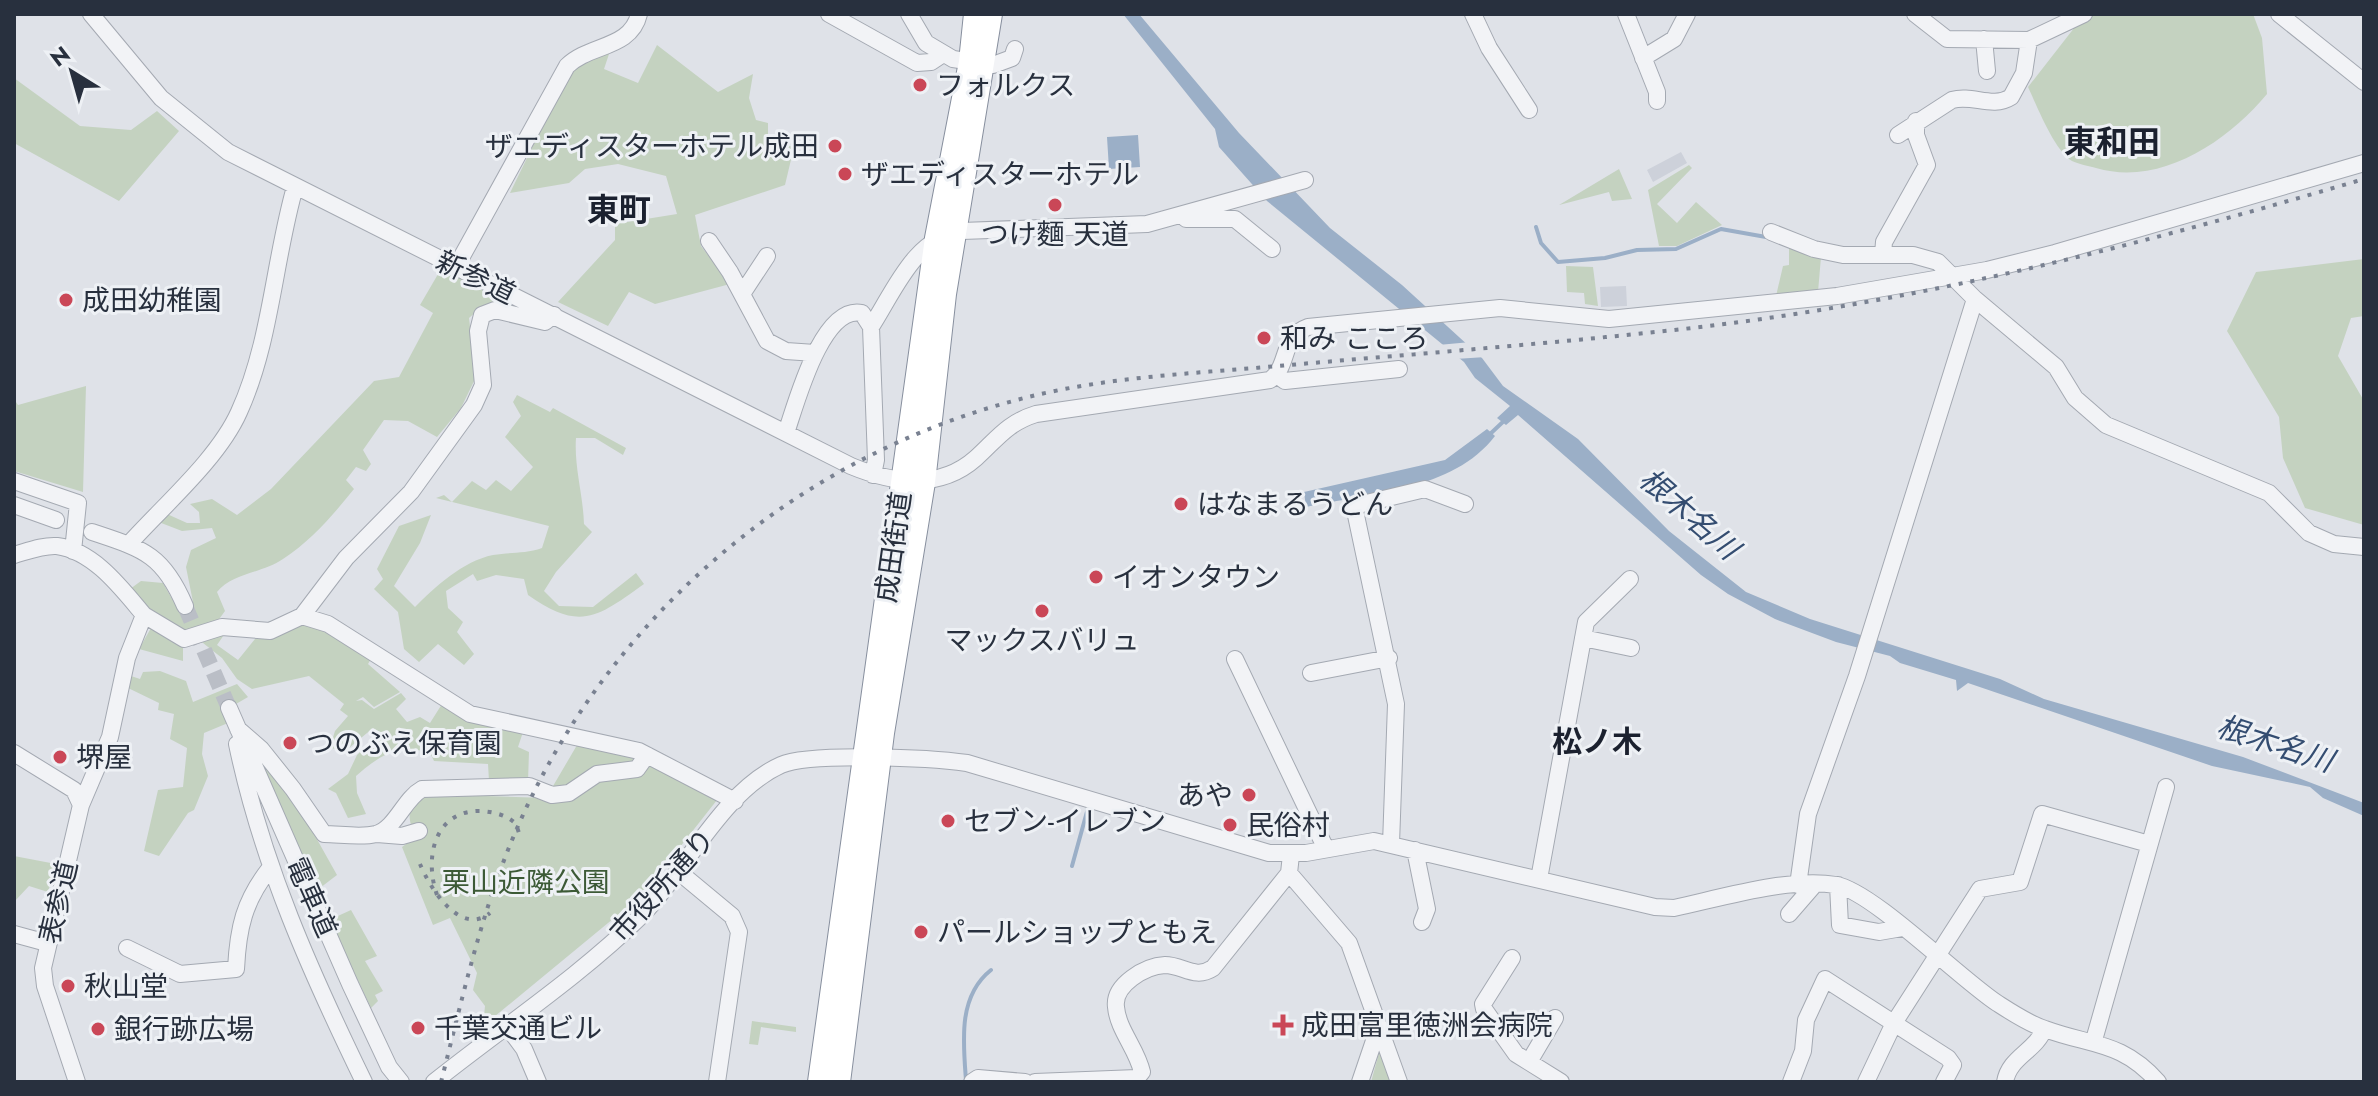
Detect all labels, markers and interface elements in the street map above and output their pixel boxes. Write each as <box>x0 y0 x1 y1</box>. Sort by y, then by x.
north arrow <box>32 32 112 112</box>
text: N <box>43 38 77 74</box>
place label: フォルクス <box>936 65 1075 106</box>
marker: フォルクス <box>911 76 929 94</box>
district label: 東和田 <box>2064 119 2160 165</box>
place label: ザエディスターホテル成田 <box>485 126 819 167</box>
marker: ザエディスターホテル成田 <box>826 137 844 155</box>
place label: ザエディスターホテル <box>861 154 1139 195</box>
marker: ザエディスターホテル <box>836 165 854 183</box>
district label: 東町 <box>587 187 651 233</box>
marker: つけ麵 天道 <box>1046 196 1064 214</box>
place label: つけ麵 天道 <box>981 214 1129 255</box>
street label: 新参道 <box>429 241 523 314</box>
place label: 成田幼稚園 <box>82 280 222 321</box>
marker: 成田幼稚園 <box>57 291 75 309</box>
place label: 和み こころ <box>1280 318 1428 359</box>
marker: 和み こころ <box>1255 329 1273 347</box>
water label: 根木名川 <box>1630 458 1751 571</box>
place label: はなまるうどん <box>1197 484 1393 525</box>
street label: 成田街道 <box>865 489 922 605</box>
marker: はなまるうどん <box>1172 495 1190 513</box>
place label: イオンタウン <box>1112 557 1280 598</box>
marker: イオンタウン <box>1087 568 1105 586</box>
marker: マックスバリュ <box>1033 602 1051 620</box>
place label: マックスバリュ <box>944 620 1140 661</box>
water label: 根木名川 <box>2211 705 2342 783</box>
district label: 松ノ木 <box>1552 720 1642 763</box>
place label: つのぶえ保育園 <box>306 723 502 764</box>
marker: つのぶえ保育園 <box>281 734 299 752</box>
place label: 堺屋 <box>76 737 132 778</box>
marker: 堺屋 <box>51 748 69 766</box>
place label: あや <box>1177 775 1233 816</box>
marker: あや <box>1240 786 1258 804</box>
place label: セブン-イレブン <box>964 801 1166 842</box>
place label: 民俗村 <box>1246 805 1330 846</box>
marker: セブン-イレブン <box>939 812 957 830</box>
marker: 民俗村 <box>1221 816 1239 834</box>
street label: 市役所通り <box>600 820 724 951</box>
street label: 電車道 <box>276 850 347 944</box>
street label: 表参道 <box>29 857 88 948</box>
park label: 栗山近隣公園 <box>442 862 610 903</box>
place label: パールショップともえ <box>937 912 1217 953</box>
marker: パールショップともえ <box>912 923 930 941</box>
place label: 秋山堂 <box>84 966 168 1007</box>
marker: 秋山堂 <box>59 977 77 995</box>
place label: 成田富里徳洲会病院 <box>1301 1005 1553 1046</box>
place label: 千葉交通ビル <box>434 1008 602 1049</box>
place label: 銀行跡広場 <box>114 1009 254 1050</box>
marker: 成田富里徳洲会病院 <box>1272 1014 1294 1036</box>
marker: 千葉交通ビル <box>409 1019 427 1037</box>
marker: 銀行跡広場 <box>89 1020 107 1038</box>

